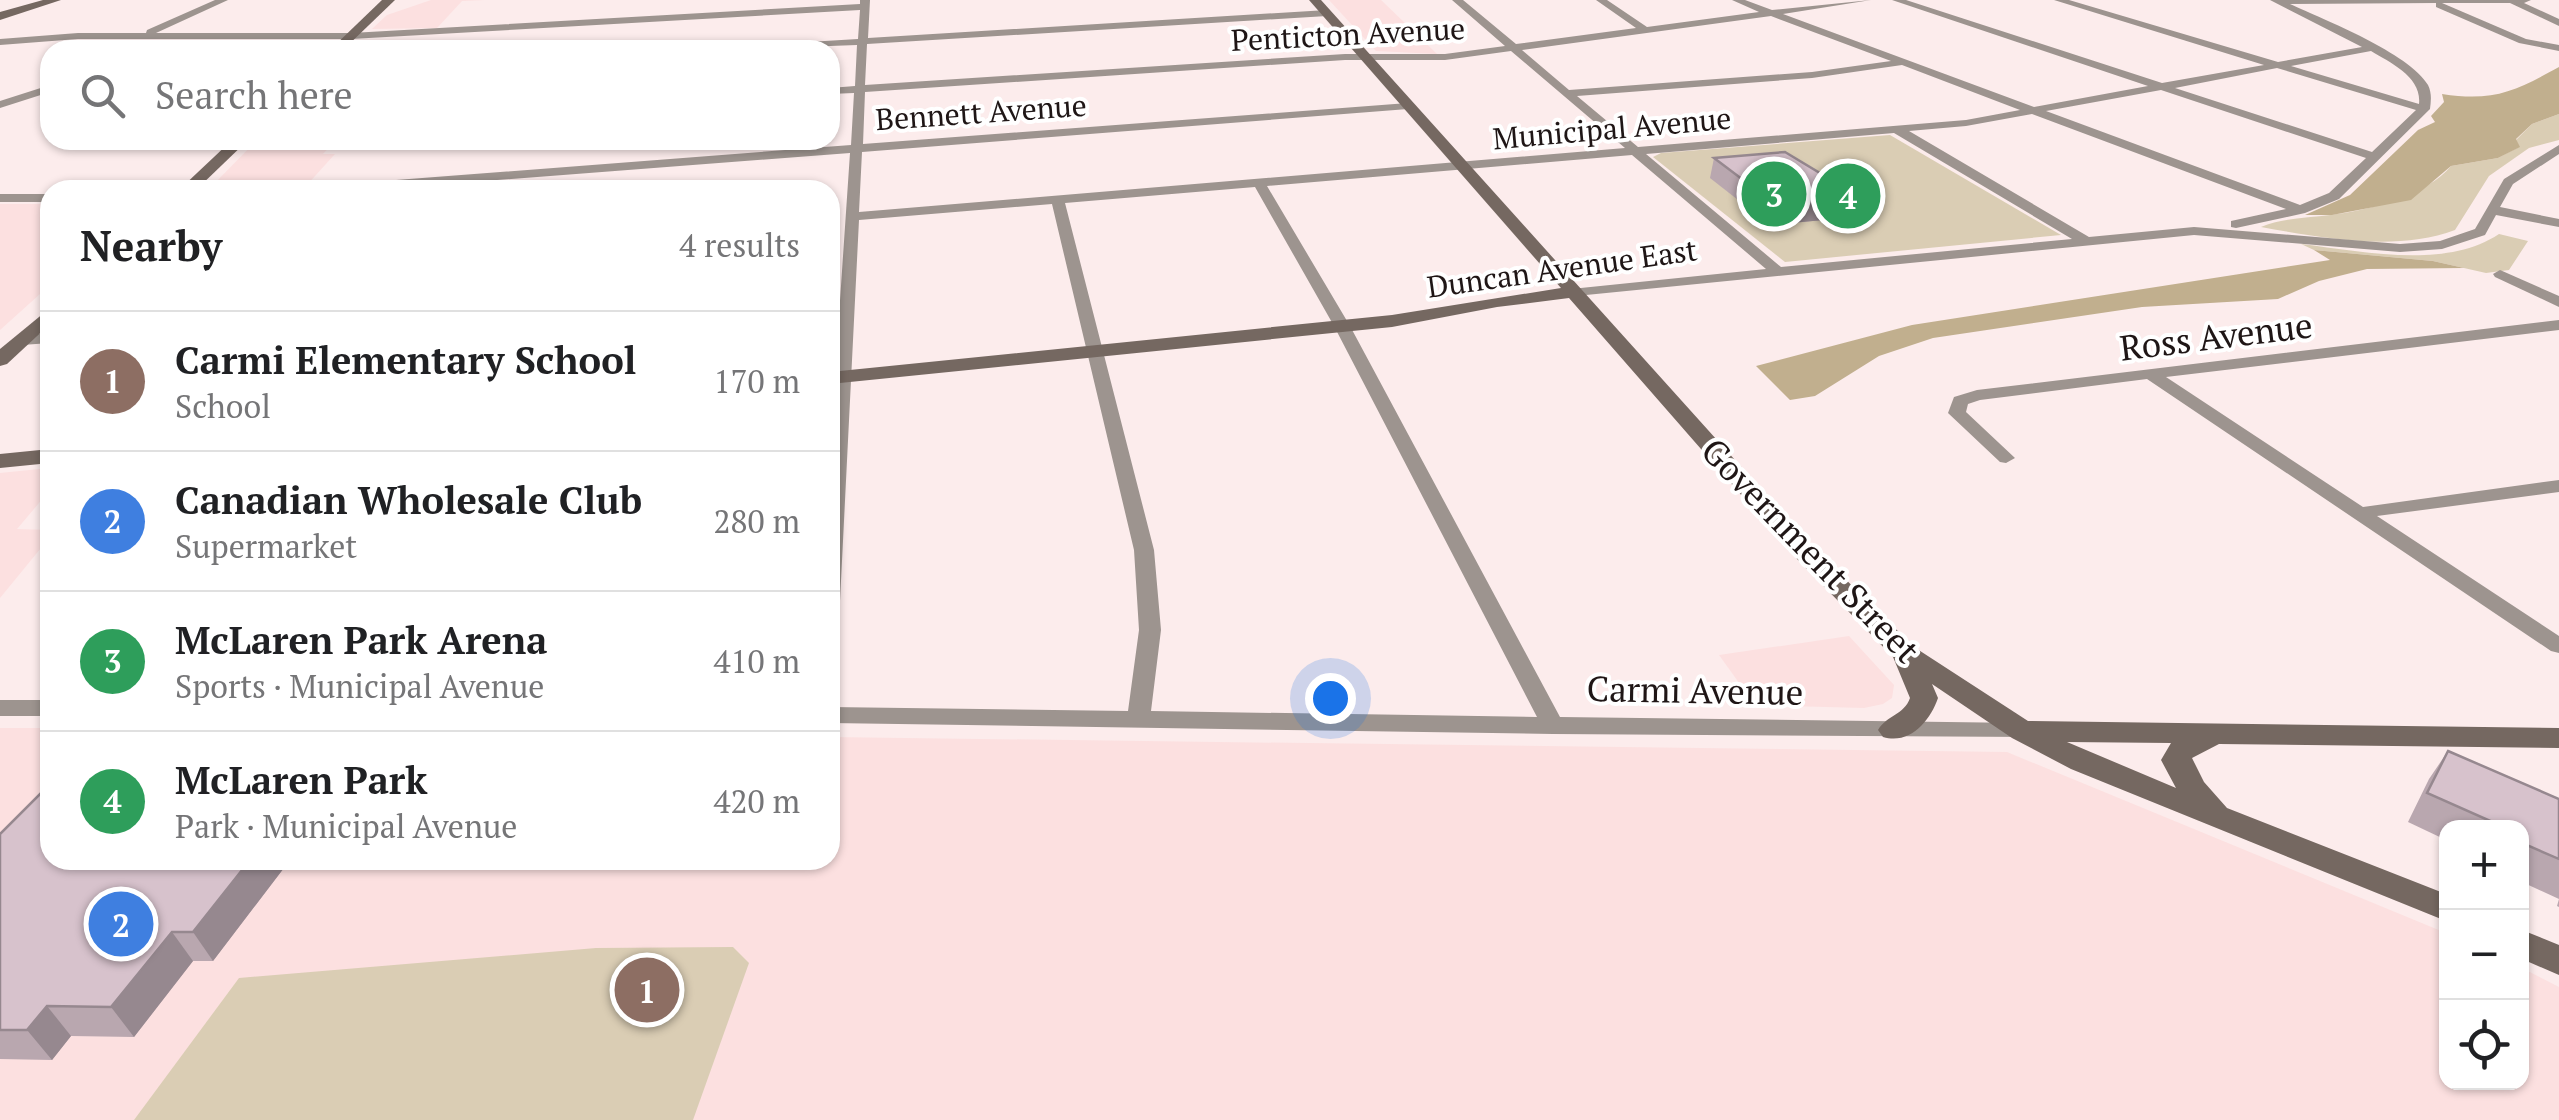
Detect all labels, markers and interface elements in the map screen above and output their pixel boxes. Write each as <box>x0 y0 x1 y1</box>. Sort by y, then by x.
street label: Penticton Avenue <box>1230 8 1466 60</box>
search box <box>40 40 840 150</box>
icon: search <box>75 68 130 123</box>
text: Search here <box>155 70 353 120</box>
street label: Bennett Avenue <box>874 85 1088 139</box>
street label: Municipal Avenue <box>1491 98 1733 158</box>
pin: 3 <box>1742 156 1806 232</box>
pin: 4 <box>1816 158 1880 234</box>
text: Nearby <box>80 217 222 273</box>
text: 4 results <box>679 224 800 266</box>
street label: Duncan Avenue East <box>1424 229 1700 307</box>
street label: Ross Avenue <box>2117 301 2315 371</box>
text: Carmi Elementary School <box>175 335 636 385</box>
text: 1 <box>103 360 122 402</box>
text: 170 m <box>713 360 800 402</box>
text: School <box>175 385 271 427</box>
street label: Government Street <box>1692 428 1930 672</box>
text: Canadian Wholesale Club <box>175 475 642 525</box>
text: 2 <box>103 500 122 542</box>
text: 280 m <box>713 500 800 542</box>
text: Supermarket <box>175 525 357 567</box>
text: McLaren Park Arena <box>175 615 547 665</box>
text: 3 <box>103 640 122 682</box>
text: 410 m <box>713 640 800 682</box>
text: Sports · Municipal Avenue <box>175 665 544 707</box>
street label: Carmi Avenue <box>1586 665 1804 715</box>
your location <box>1305 673 1356 724</box>
text: McLaren Park <box>175 755 427 805</box>
text: 4 <box>103 780 122 822</box>
text: 420 m <box>713 780 800 822</box>
text: Park · Municipal Avenue <box>175 805 517 847</box>
map controls <box>2439 820 2529 1090</box>
button: + <box>2439 820 2529 910</box>
pin: 2 <box>88 886 154 962</box>
button: − <box>2439 910 2529 1000</box>
pin: 1 <box>614 952 680 1028</box>
button: locate <box>2439 1000 2529 1090</box>

